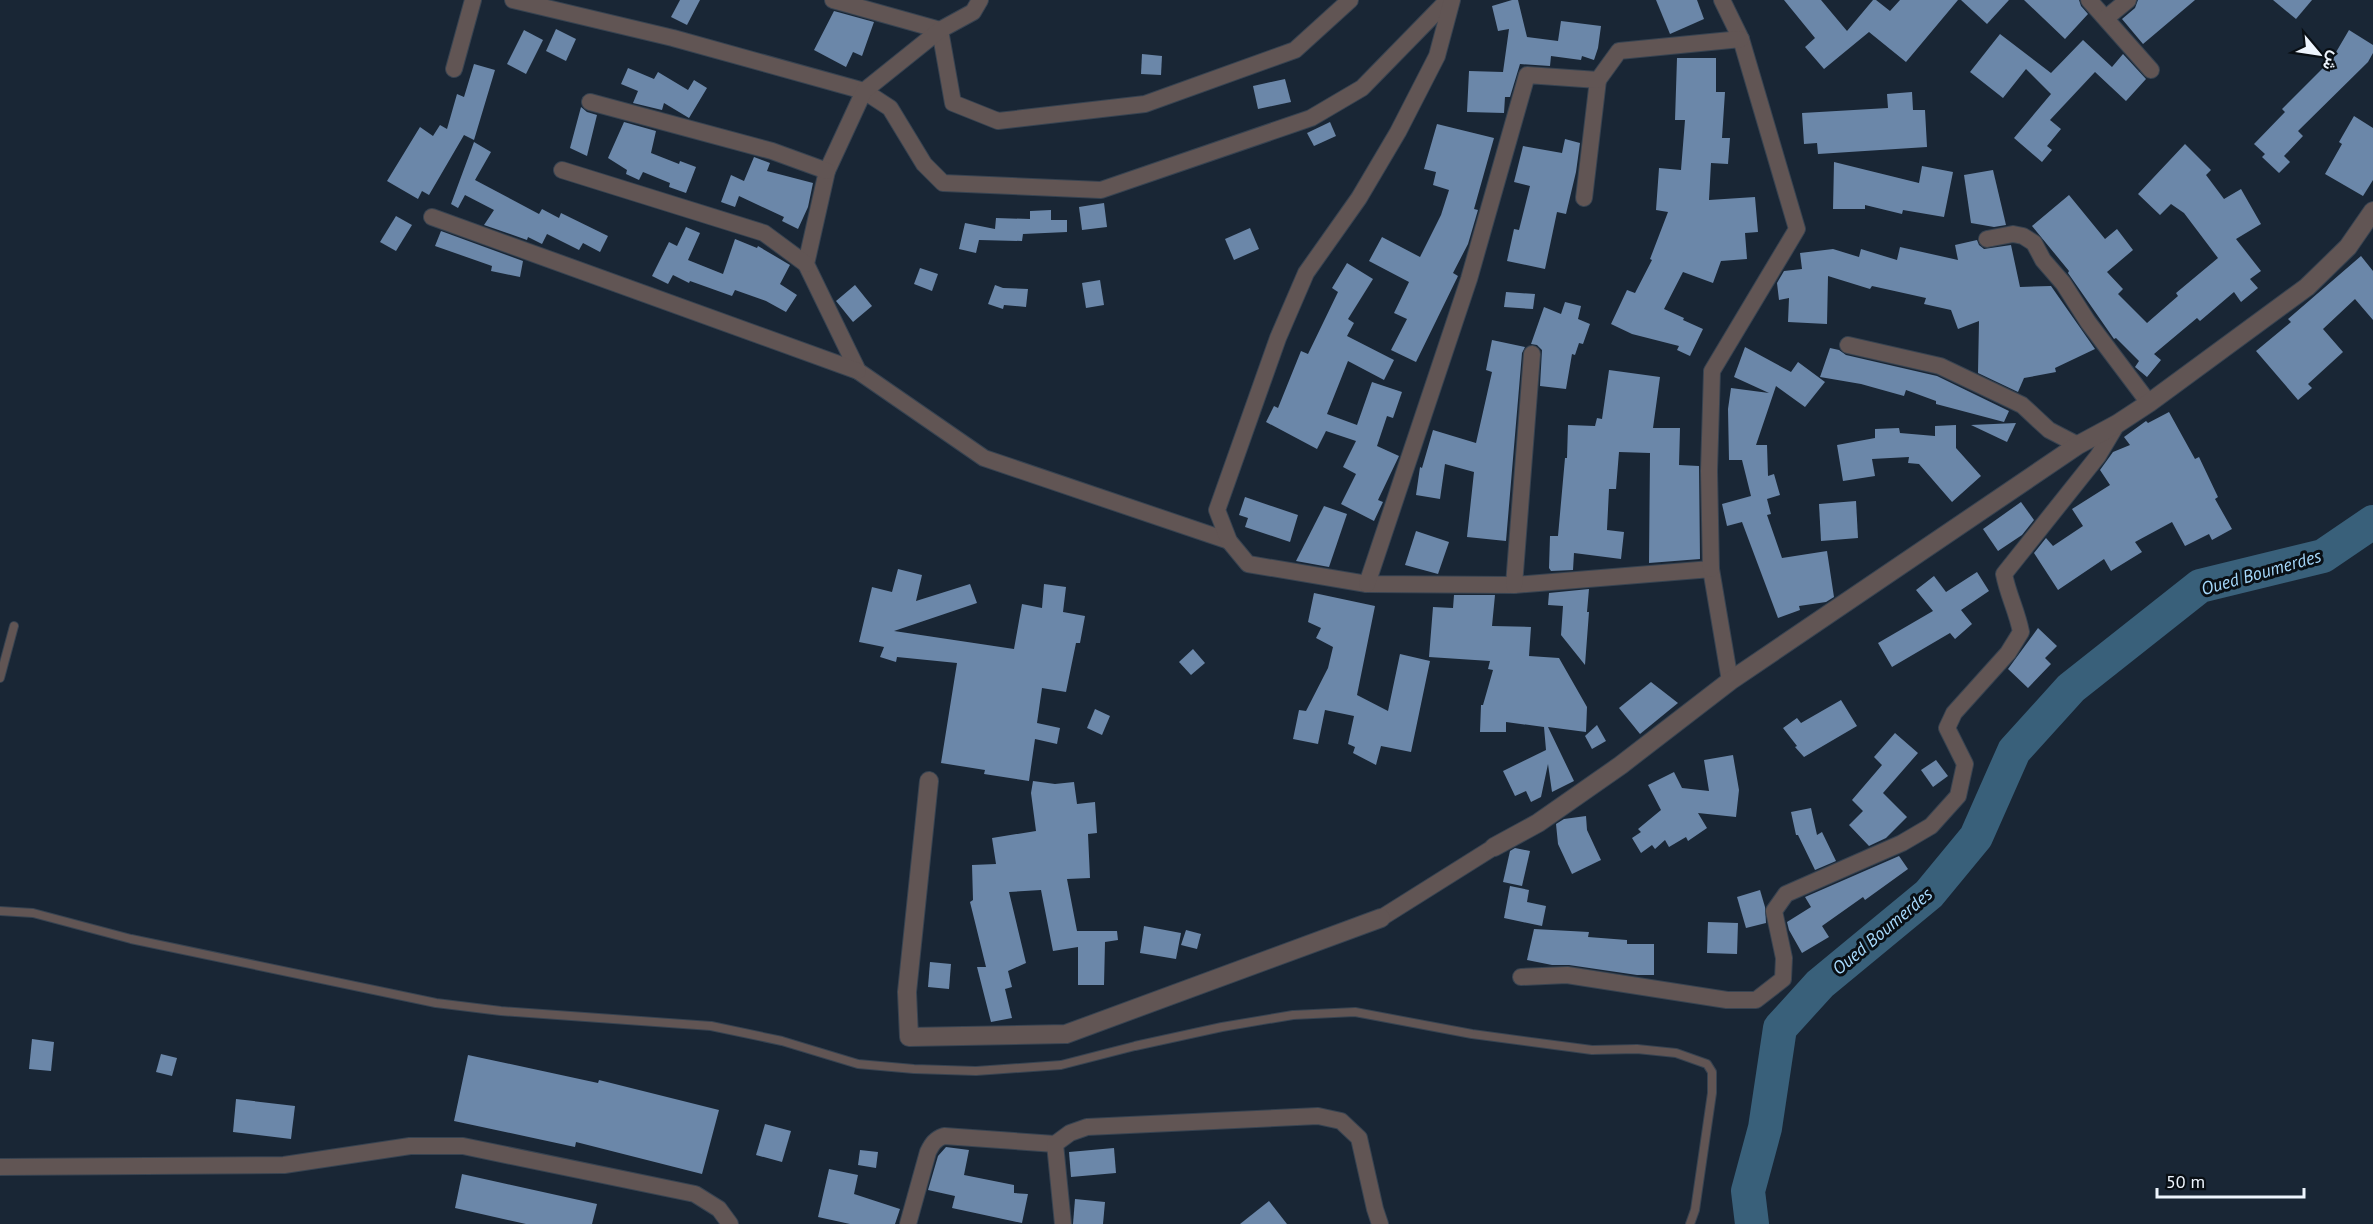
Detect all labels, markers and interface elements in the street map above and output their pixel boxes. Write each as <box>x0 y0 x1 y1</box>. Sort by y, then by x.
north arrow <box>2289 24 2349 84</box>
text: ش <box>2319 48 2346 75</box>
water label: Oued Boumerdes <box>2198 544 2325 600</box>
water label: Oued Boumerdes <box>1827 882 1938 980</box>
scale bar <box>2157 1161 2304 1199</box>
text: 50 m <box>2166 1170 2205 1193</box>

